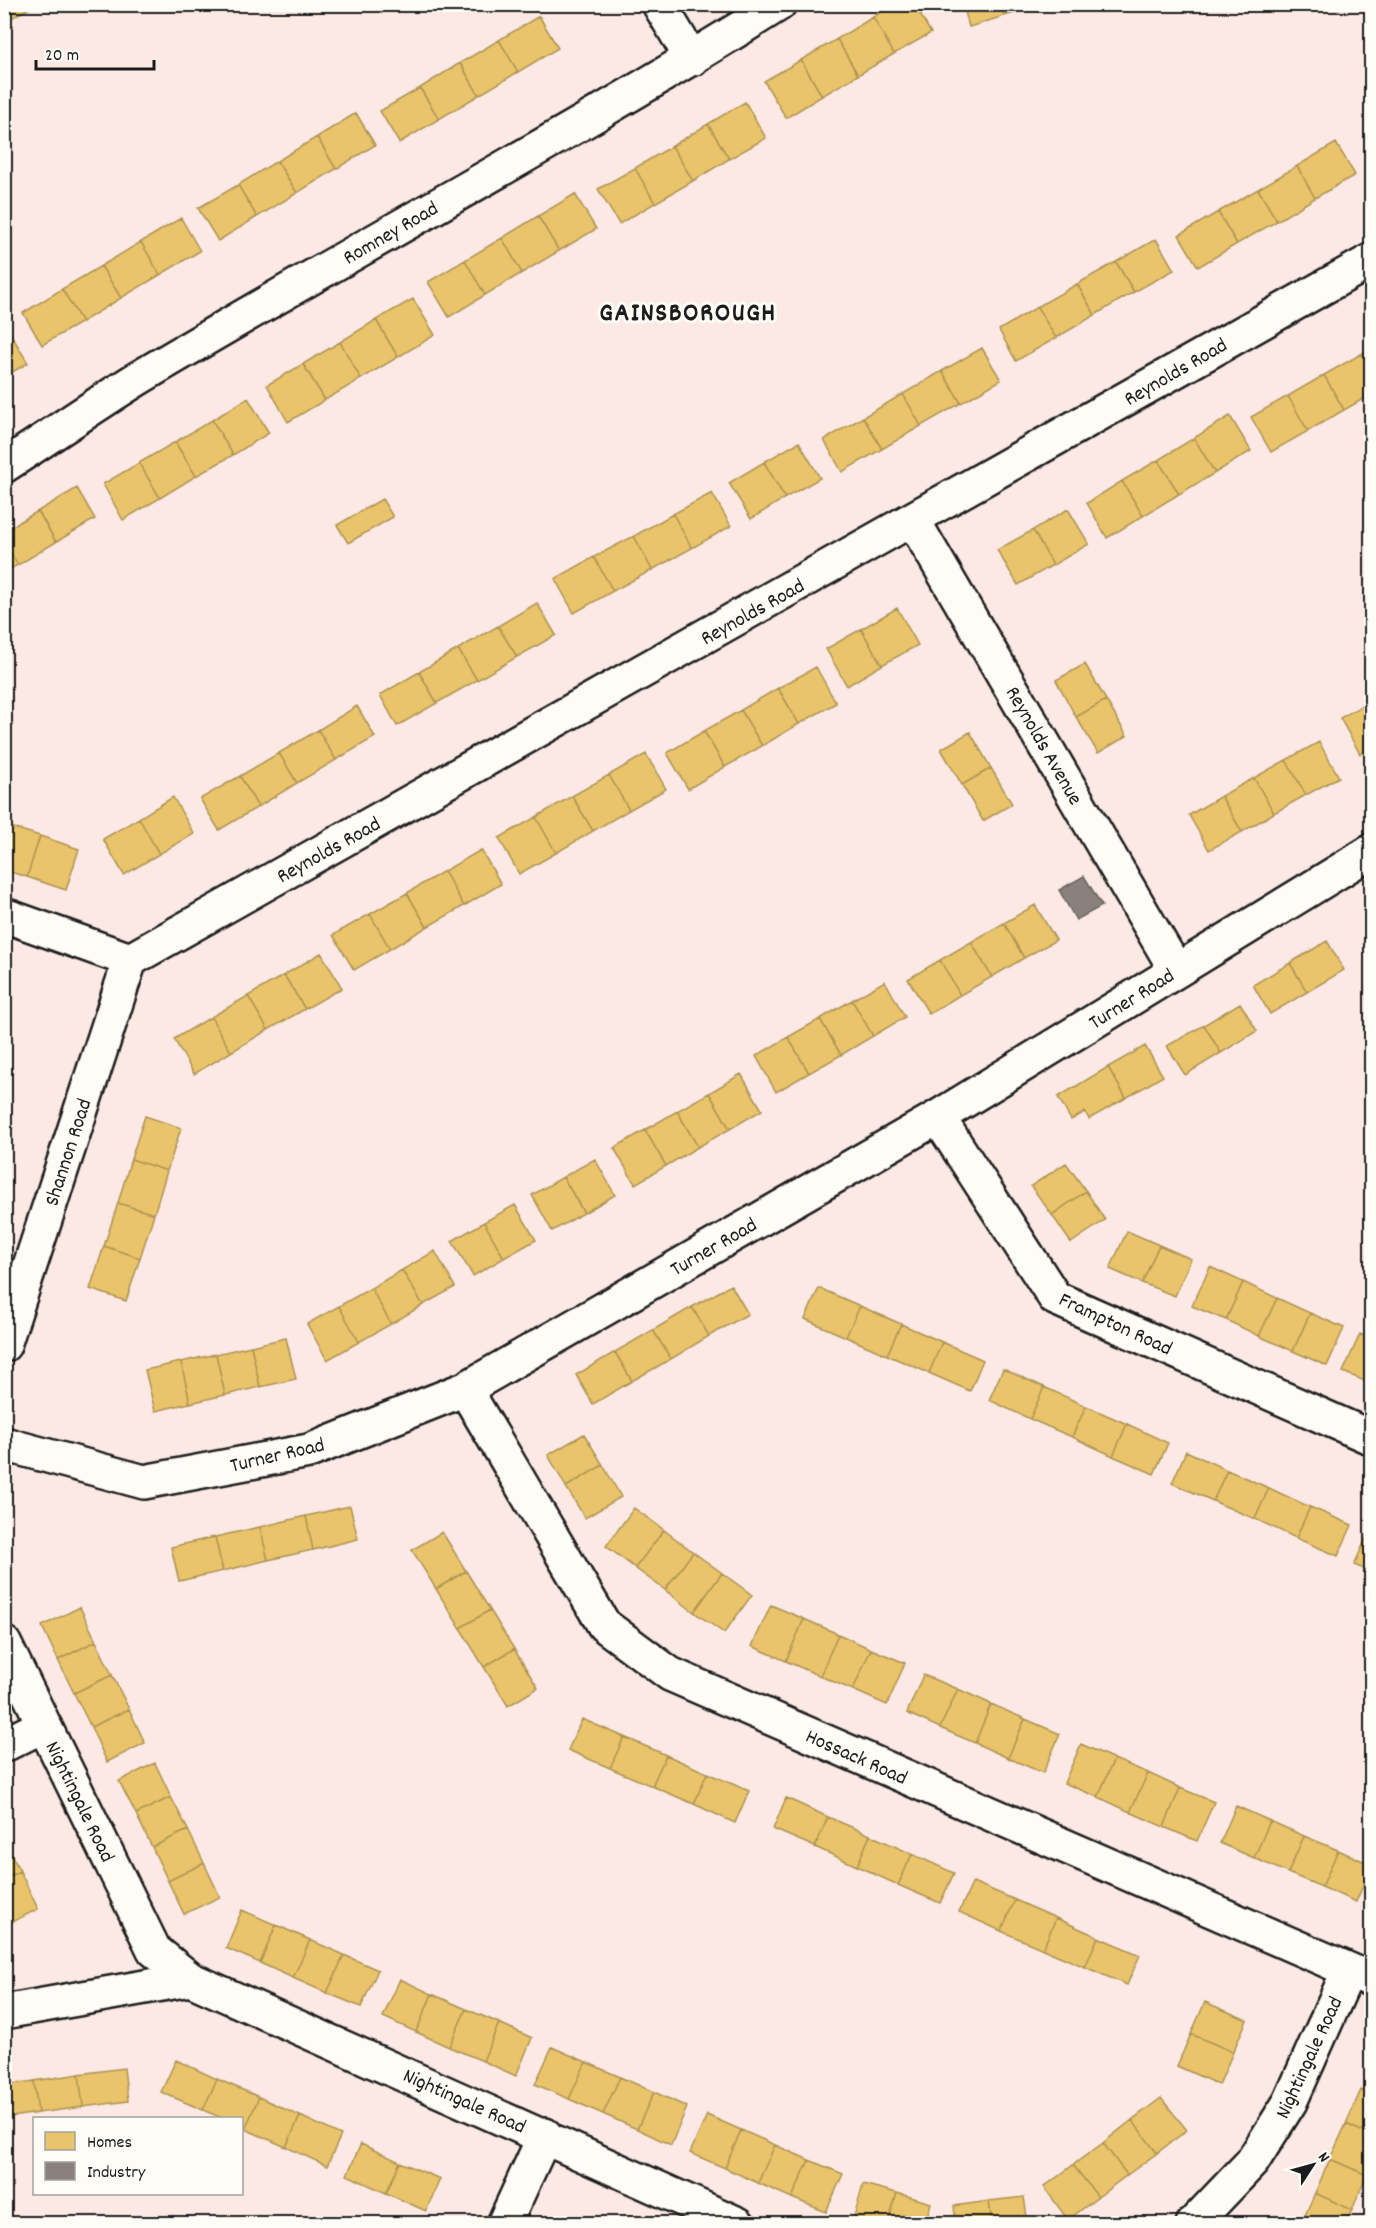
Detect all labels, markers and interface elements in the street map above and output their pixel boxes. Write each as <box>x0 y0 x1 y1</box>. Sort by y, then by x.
scale bar <box>36 33 154 71</box>
text: 20 m <box>45 44 79 69</box>
street label: Romney Road <box>338 195 445 274</box>
district label: GAINSBOROUGH <box>599 295 777 334</box>
street label: Reynolds Road <box>1119 332 1234 415</box>
street label: Reynolds Road <box>696 573 811 655</box>
street label: Reynolds Avenue <box>996 681 1089 812</box>
street label: Reynolds Road <box>272 811 387 893</box>
street label: Turner Road <box>1084 962 1181 1039</box>
street label: Shannon Road <box>38 1095 101 1210</box>
street label: Turner Road <box>665 1212 764 1286</box>
street label: Frampton Road <box>1053 1286 1176 1365</box>
street label: Turner Road <box>228 1432 328 1482</box>
street label: Hossack Road <box>800 1723 912 1795</box>
street label: Nightingale Road <box>36 1737 121 1868</box>
street label: Nightingale Road <box>1269 1992 1352 2124</box>
street label: Nightingale Road <box>398 2062 530 2143</box>
legend <box>33 2117 243 2195</box>
text: Homes <box>87 2131 132 2156</box>
north arrow <box>1283 2135 1343 2195</box>
text: N <box>1311 2148 1335 2168</box>
text: Industry <box>87 2161 146 2186</box>

